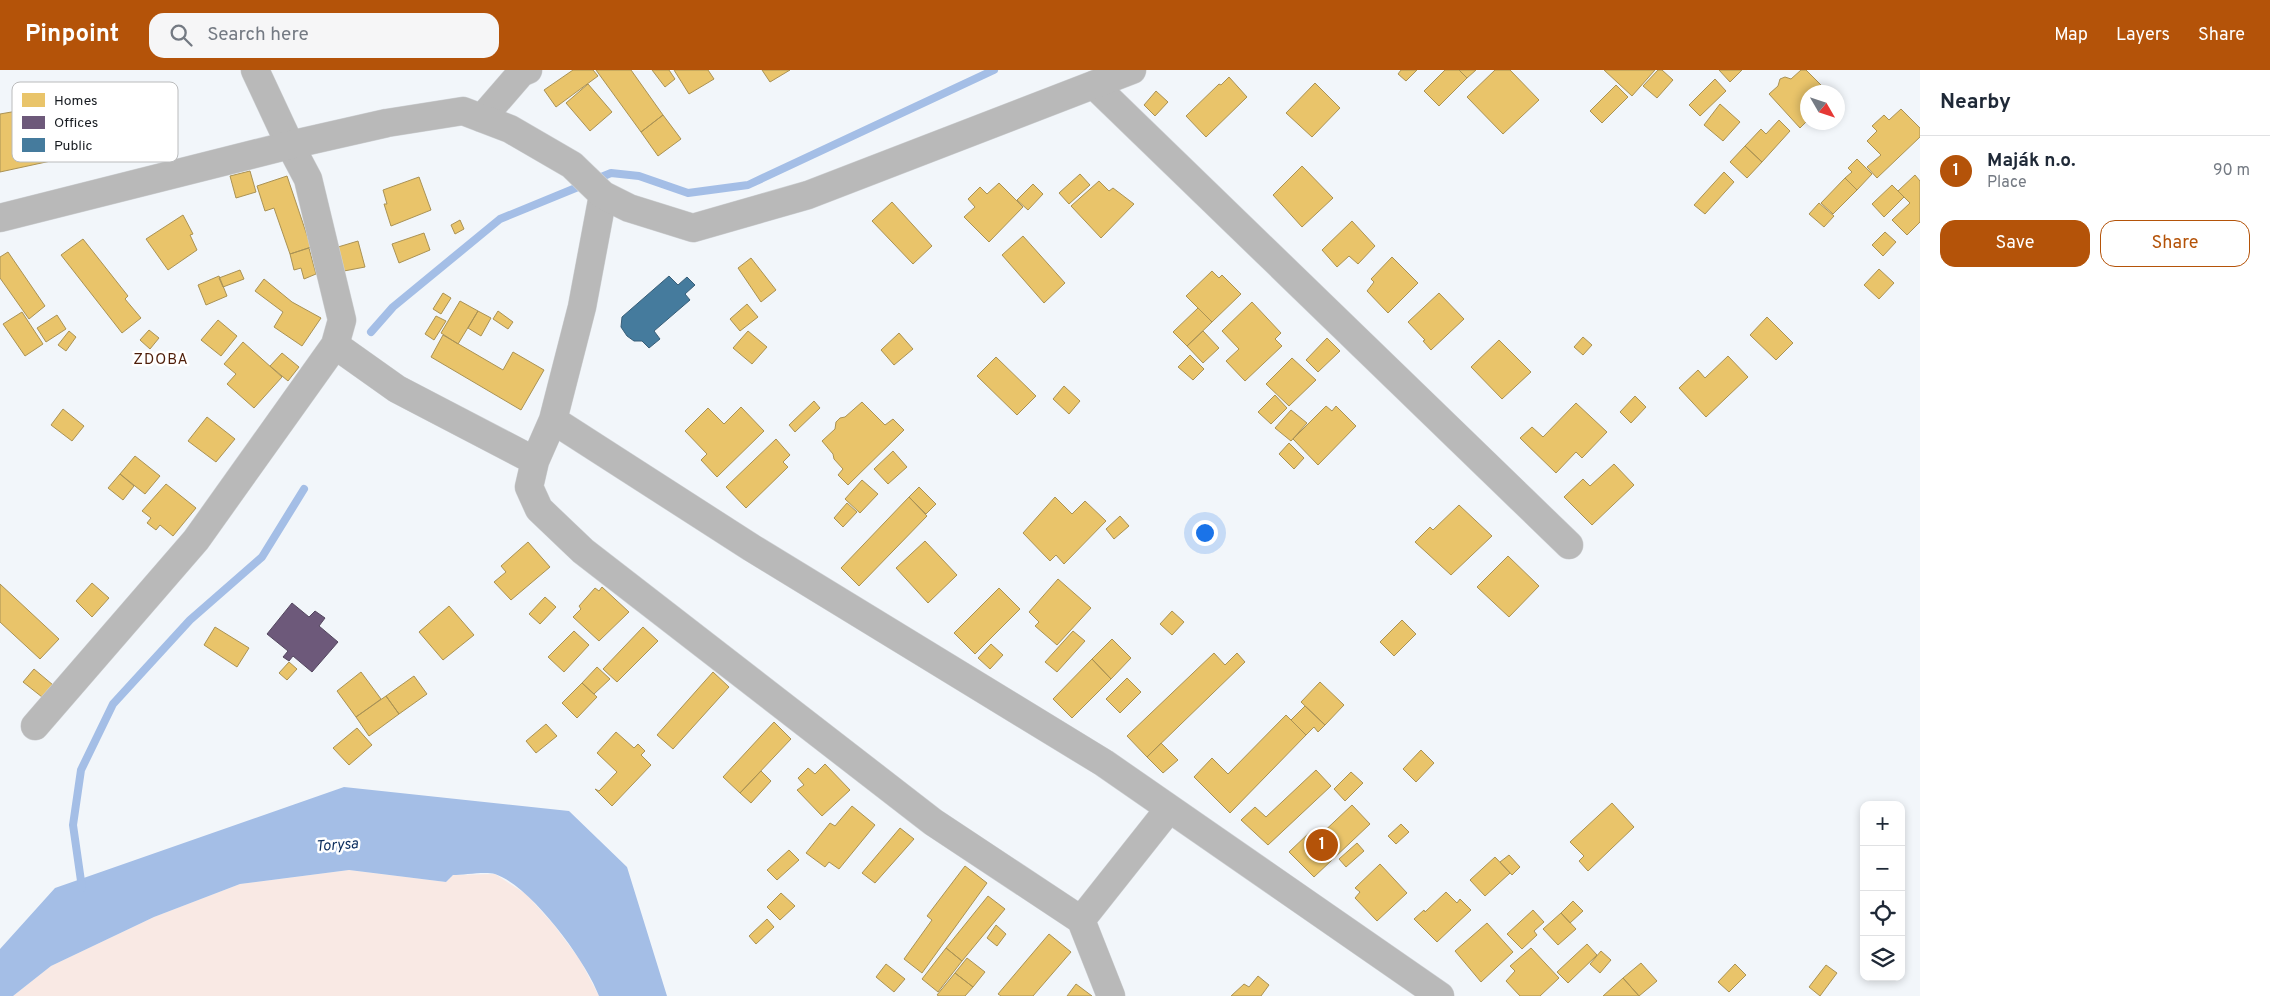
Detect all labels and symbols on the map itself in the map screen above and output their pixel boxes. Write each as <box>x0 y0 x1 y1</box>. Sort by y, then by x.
legend <box>12 82 178 162</box>
north arrow <box>1800 85 1845 130</box>
text: Homes <box>54 93 98 110</box>
text: Offices <box>54 115 98 132</box>
text: Public <box>54 138 93 155</box>
district label: ZDOBA <box>133 351 189 370</box>
your location <box>1192 520 1218 546</box>
pin: 1 <box>1306 826 1338 864</box>
water label: Torysa <box>315 835 359 857</box>

